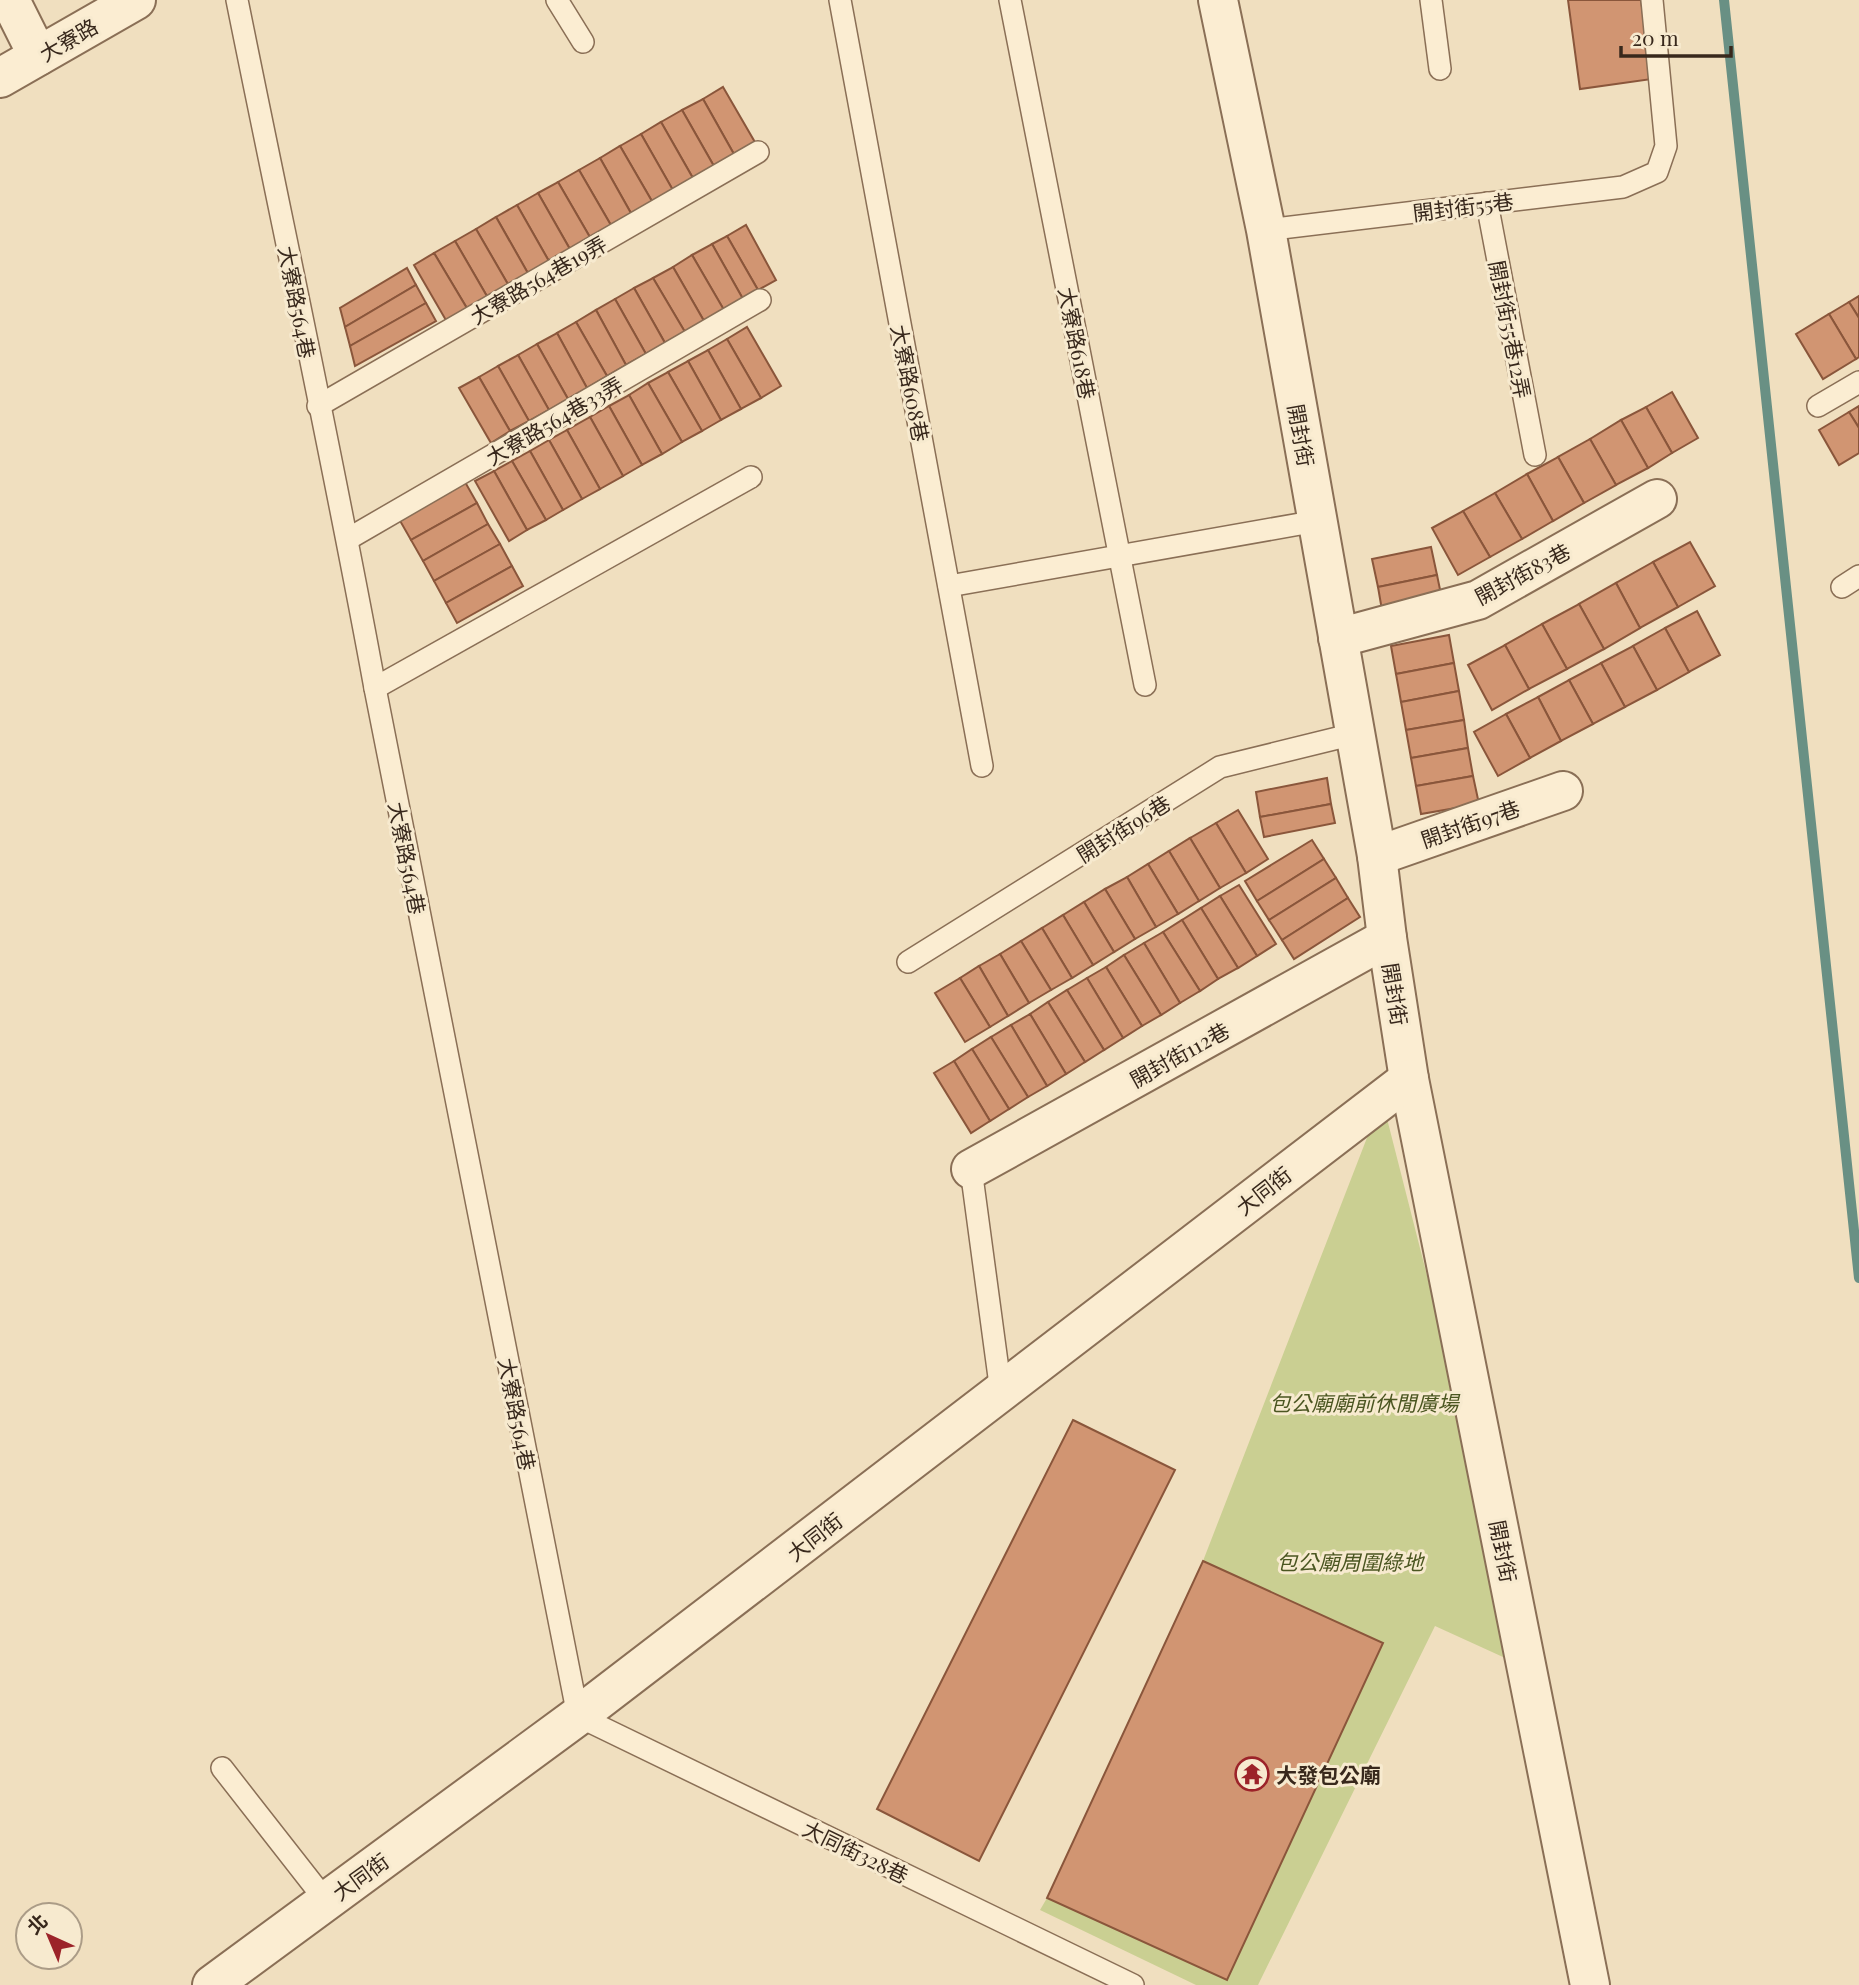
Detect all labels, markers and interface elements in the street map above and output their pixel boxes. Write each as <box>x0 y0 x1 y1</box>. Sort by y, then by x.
street label: 大寮路 <box>34 11 102 67</box>
scale bar <box>1621 14 1731 58</box>
text: 20 m <box>1632 23 1679 51</box>
street label: 開封街55巷 <box>1411 186 1515 226</box>
street label: 大寮路564巷19弄 <box>465 229 611 329</box>
street label: 大寮路564巷 <box>273 243 323 361</box>
street label: 開封街55巷12弄 <box>1484 257 1538 401</box>
street label: 大寮路618巷 <box>1053 285 1103 401</box>
street label: 大寮路608巷 <box>886 322 936 444</box>
street label: 大寮路564巷33弄 <box>480 369 628 471</box>
street label: 開封街 <box>1283 402 1321 468</box>
street label: 開封街83巷 <box>1469 536 1575 610</box>
street label: 開封街96巷 <box>1071 788 1175 868</box>
street label: 開封街97巷 <box>1417 793 1523 853</box>
street label: 大寮路564巷 <box>383 799 433 917</box>
street label: 開封街 <box>1377 961 1415 1027</box>
street label: 開封街112巷 <box>1124 1015 1234 1093</box>
street label: 大同街 <box>1230 1160 1296 1220</box>
street label: 大寮路564巷 <box>493 1355 543 1473</box>
park label: 包公廟廟前休閒廣場 <box>1270 1388 1460 1416</box>
street label: 大同街 <box>781 1506 847 1566</box>
street label: 開封街 <box>1484 1517 1524 1585</box>
park label: 包公廟周圍綠地 <box>1277 1547 1425 1575</box>
temple icon: 大發包公廟 <box>1233 1755 1271 1793</box>
place label: 大發包公廟 <box>1276 1760 1381 1788</box>
street label: 大同街328巷 <box>798 1813 914 1889</box>
street label: 大同街 <box>326 1846 394 1906</box>
north arrow <box>14 1901 84 1971</box>
text: 北 <box>21 1907 52 1939</box>

